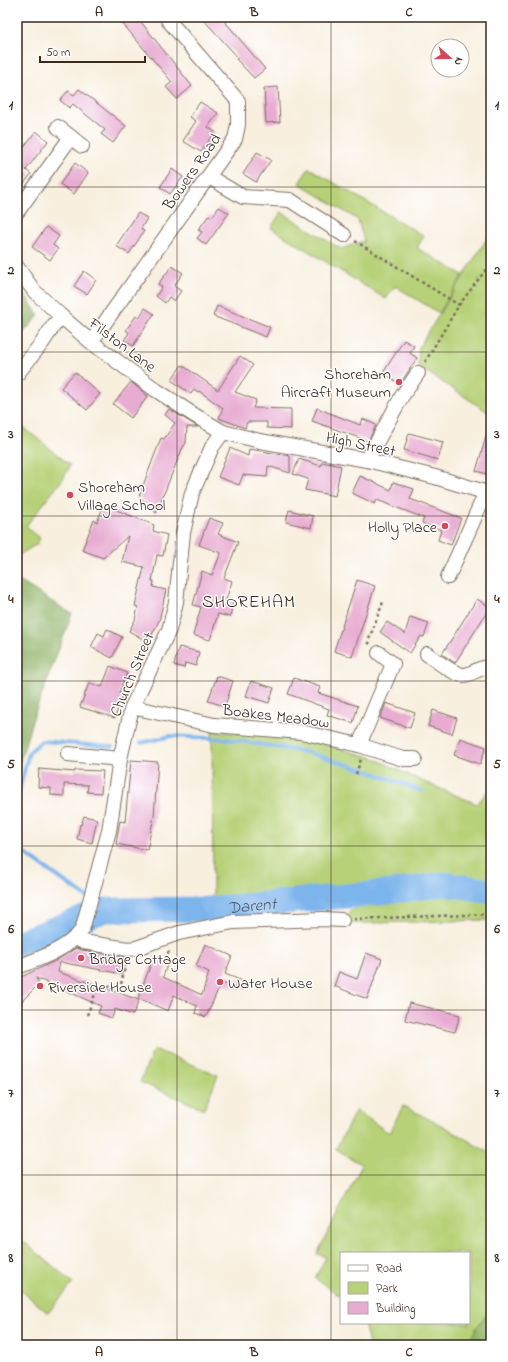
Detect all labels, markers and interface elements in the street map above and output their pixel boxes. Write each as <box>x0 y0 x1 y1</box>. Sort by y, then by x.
text: A <box>95 3 103 22</box>
text: B <box>249 3 259 22</box>
text: C <box>405 3 413 22</box>
scale bar <box>40 38 145 64</box>
north arrow <box>430 38 470 78</box>
text: 50 m <box>46 44 70 62</box>
text: N <box>450 55 467 68</box>
text: 1 <box>9 96 14 115</box>
text: 1 <box>495 96 500 115</box>
street label: Bowers Road <box>157 129 228 216</box>
text: 2 <box>7 261 15 280</box>
text: 2 <box>493 261 501 280</box>
street label: Filston Lane <box>82 312 161 380</box>
place label: Shoreham Aircraft Museum <box>281 363 391 405</box>
marker: Shoreham Aircraft Museum <box>394 377 404 387</box>
text: 3 <box>7 425 14 444</box>
text: 3 <box>493 425 500 444</box>
street label: High Street <box>324 426 398 464</box>
place label: Shoreham Village School <box>77 476 166 518</box>
marker: Shoreham Village School <box>65 490 75 500</box>
place label: Holly Place <box>368 516 438 540</box>
marker: Holly Place <box>440 521 450 531</box>
text: 4 <box>7 590 14 609</box>
district label: SHOREHAM <box>202 590 296 616</box>
text: 4 <box>493 590 500 609</box>
street label: Church Street <box>104 628 162 721</box>
street label: Boakes Meadow <box>220 698 331 735</box>
text: 5 <box>7 755 15 774</box>
text: 5 <box>493 755 501 774</box>
water label: Darent <box>227 892 280 921</box>
text: 6 <box>7 920 14 939</box>
text: 6 <box>493 920 500 939</box>
place label: Bridge Cottage <box>88 948 187 972</box>
marker: Bridge Cottage <box>76 953 86 963</box>
place label: Water House <box>228 972 313 996</box>
place label: Riverside House <box>48 976 153 1000</box>
marker: Water House <box>215 977 225 987</box>
marker: Riverside House <box>35 981 45 991</box>
text: 7 <box>8 1084 14 1103</box>
text: 7 <box>494 1084 500 1103</box>
text: 8 <box>8 1249 14 1268</box>
text: 8 <box>494 1249 500 1268</box>
legend <box>340 1252 470 1324</box>
text: Road <box>376 1260 402 1278</box>
text: Park <box>376 1280 398 1298</box>
text: Building <box>375 1300 415 1319</box>
text: A <box>95 1343 103 1362</box>
text: B <box>249 1343 259 1362</box>
text: C <box>405 1343 413 1362</box>

